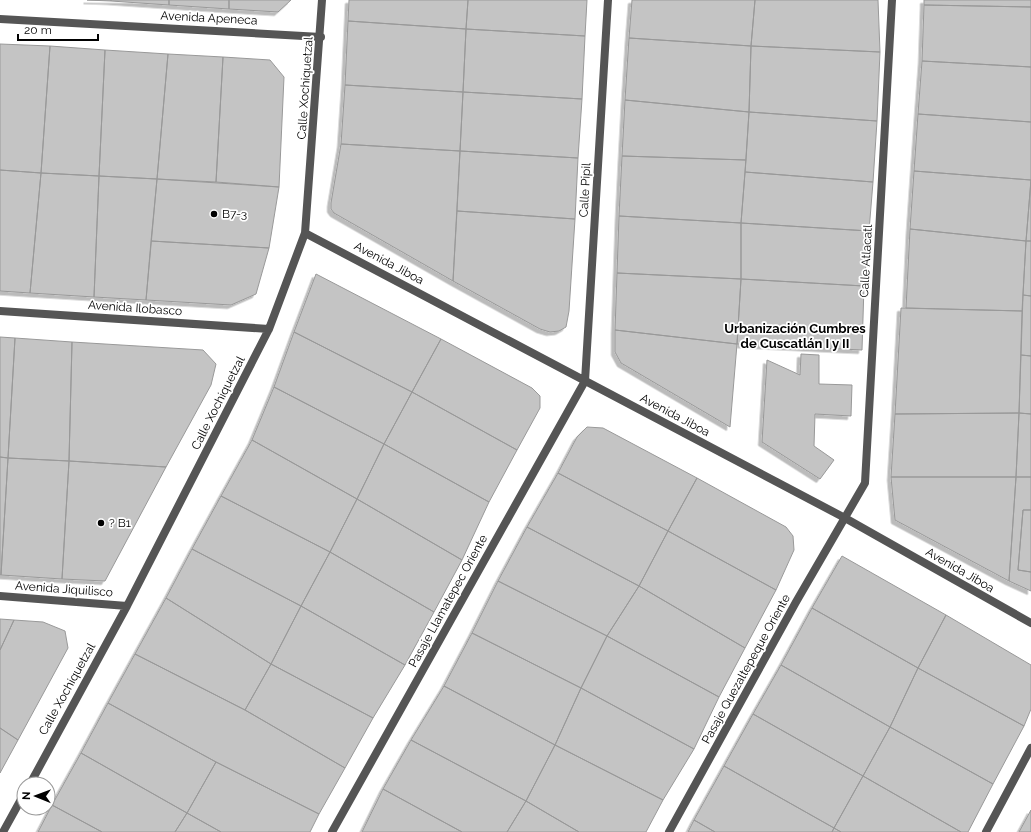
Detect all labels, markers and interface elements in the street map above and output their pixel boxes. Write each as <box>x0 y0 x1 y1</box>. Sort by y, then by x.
street label: Avenida Apeneca <box>160 8 258 28</box>
scale bar <box>18 16 98 42</box>
text: 20 m <box>24 23 52 37</box>
street label: Calle Xochiquetzal <box>294 35 316 140</box>
street label: Calle Pipil <box>577 162 593 218</box>
place label: B7-3 <box>222 207 247 221</box>
marker: B7-3 <box>209 209 219 219</box>
street label: Calle Atlacatl <box>857 223 875 298</box>
street label: Avenida Jiboa <box>352 239 426 287</box>
street label: Avenida Ilobasco <box>87 298 183 318</box>
district label: Urbanización Cumbres de Cuscatlán I y II <box>724 321 866 351</box>
street label: Calle Xochiquetzal <box>188 353 248 452</box>
street label: Avenida Jiboa <box>638 391 712 439</box>
place label: ? B1 <box>109 516 131 530</box>
marker: ? B1 <box>96 518 106 528</box>
street label: Pasaje Llamatepec Oriente <box>406 532 490 670</box>
street label: Avenida Jiboa <box>923 545 997 595</box>
street label: Avenida Jiquilisco <box>15 579 113 599</box>
street label: Pasaje Quezaltepeque Oriente <box>699 592 793 746</box>
street label: Calle Xochiquetzal <box>36 640 98 737</box>
north arrow <box>16 776 56 816</box>
text: N <box>20 792 33 800</box>

